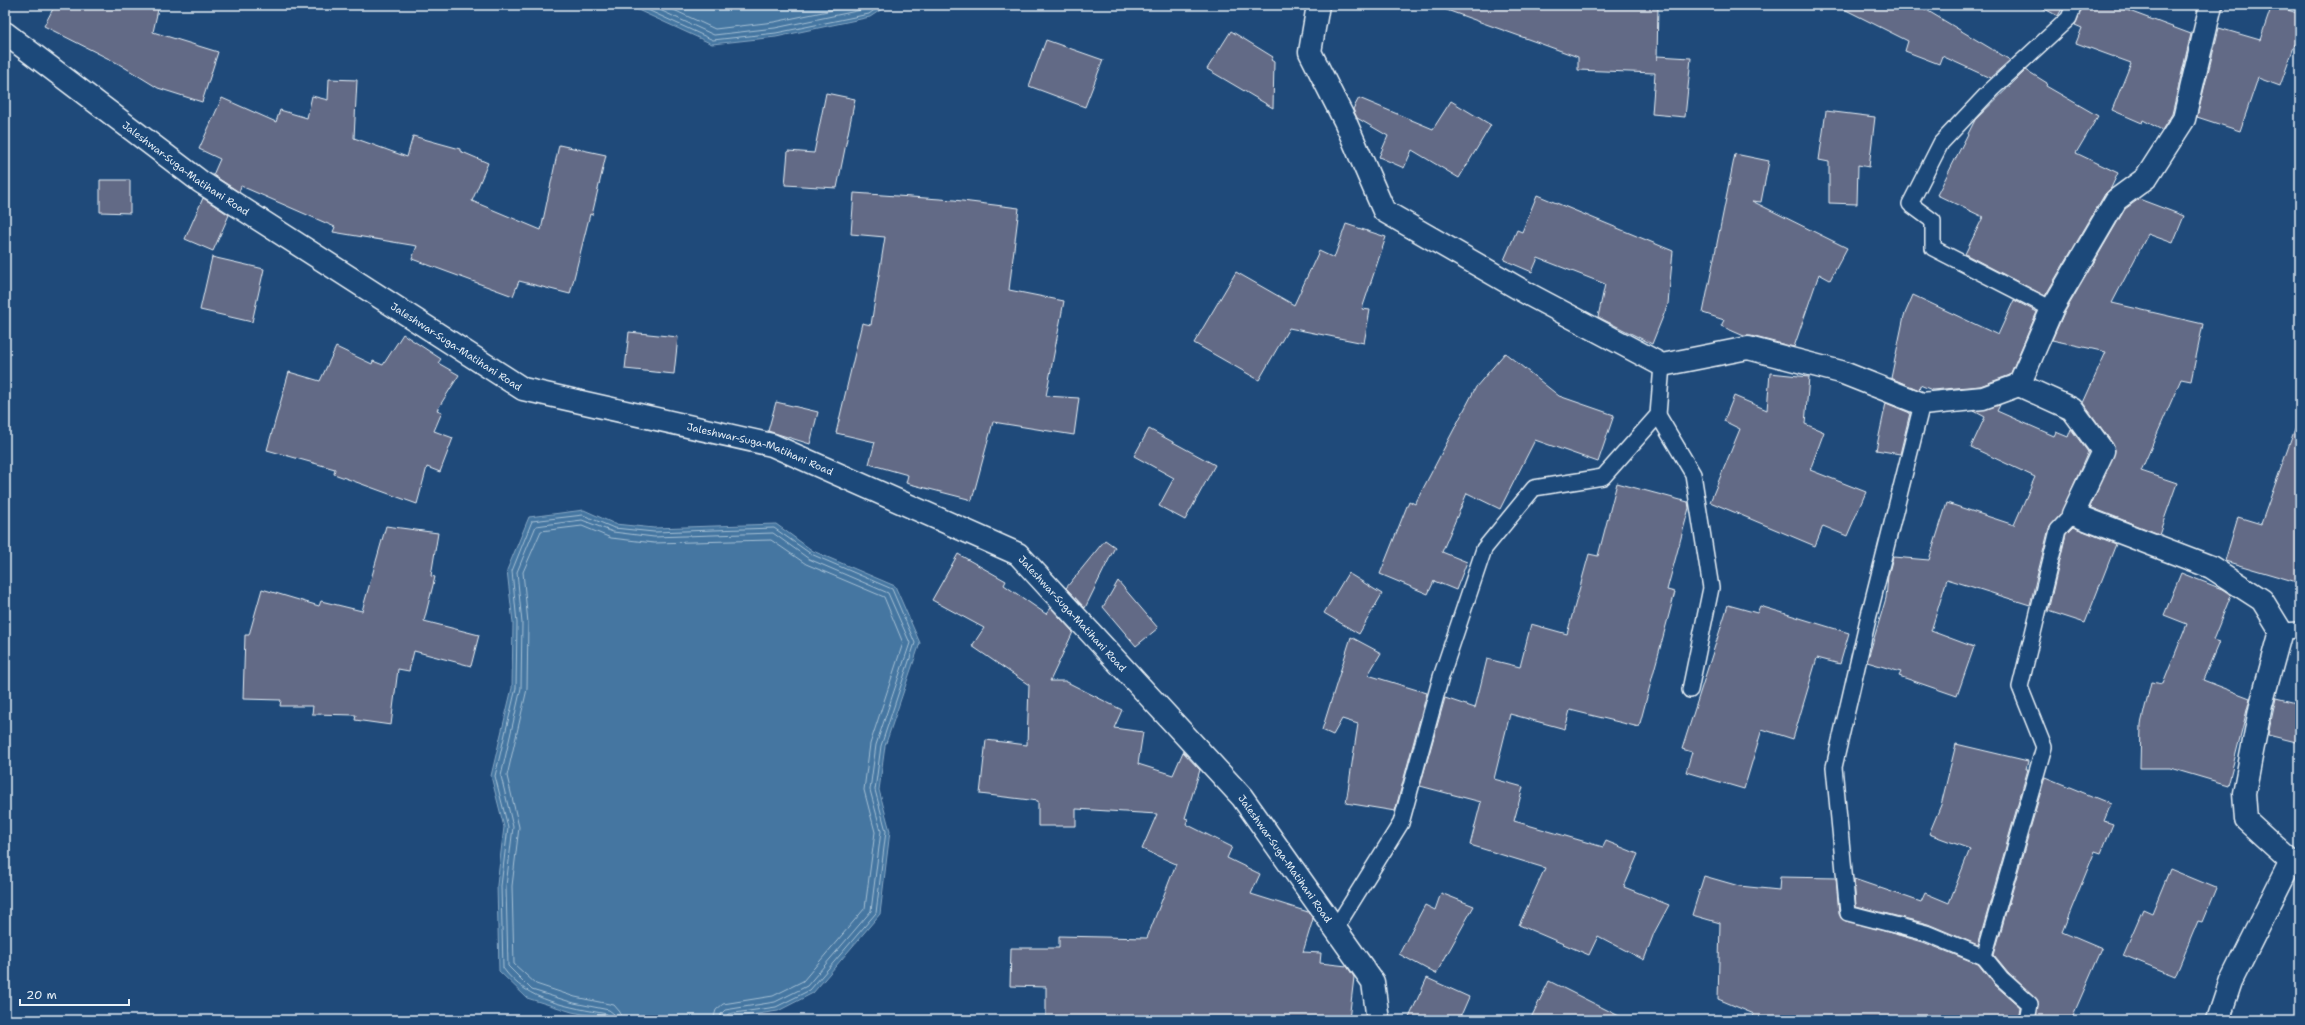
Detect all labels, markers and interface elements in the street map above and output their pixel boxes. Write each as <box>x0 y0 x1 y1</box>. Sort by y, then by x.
street label: Jaleshwar-Suga-Matihani Road <box>120 119 252 219</box>
street label: Jaleshwar-Suga-Matihani Road <box>388 300 525 394</box>
street label: Jaleshwar-Suga-Matihani Road <box>686 420 836 479</box>
street label: Jaleshwar-Suga-Matihani Road <box>1016 553 1130 675</box>
street label: Jaleshwar-Suga-Matihani Road <box>1235 792 1335 926</box>
scale bar <box>20 981 129 1007</box>
text: 20 m <box>26 987 57 1003</box>

